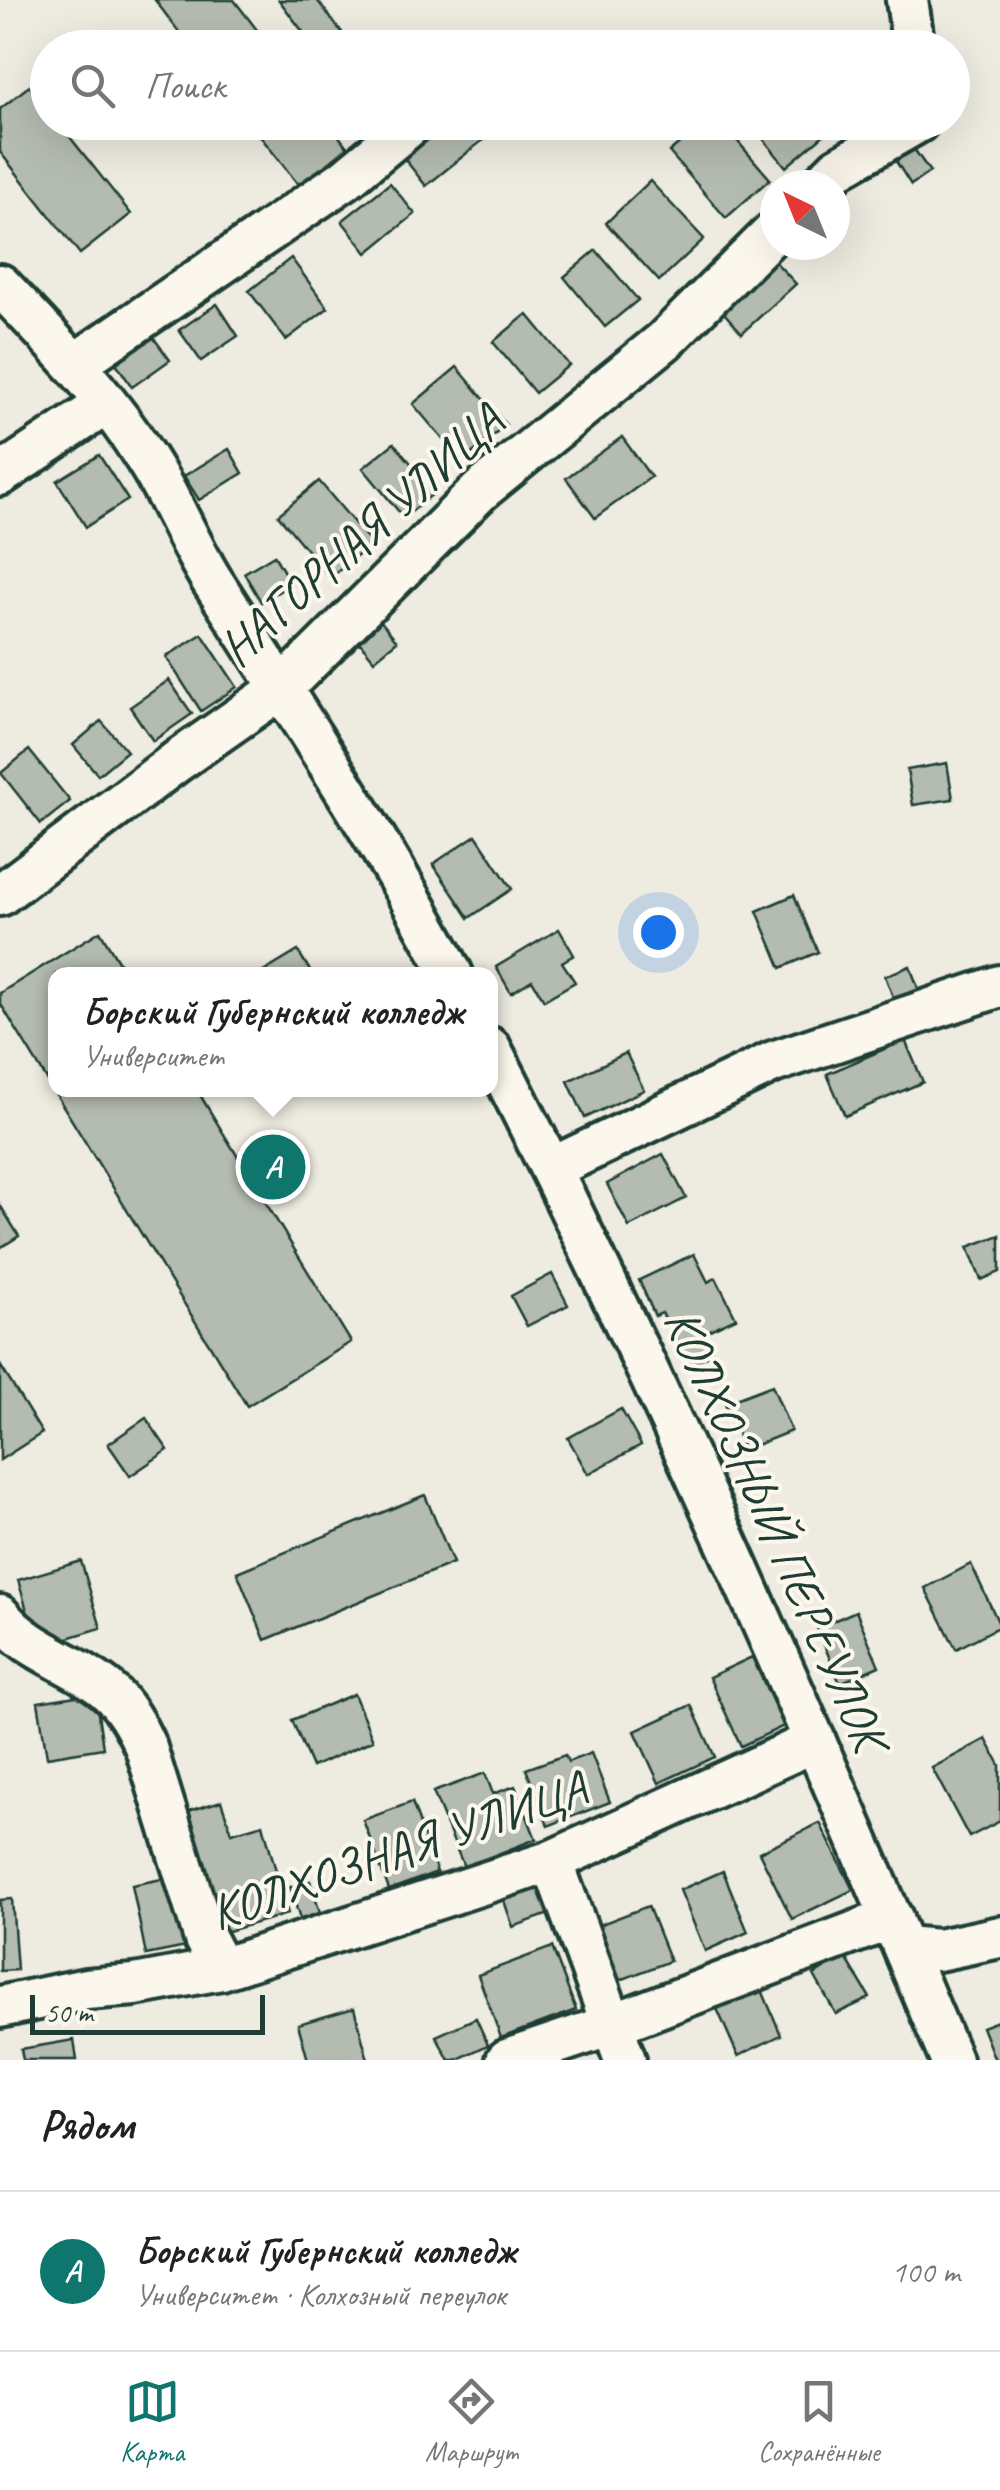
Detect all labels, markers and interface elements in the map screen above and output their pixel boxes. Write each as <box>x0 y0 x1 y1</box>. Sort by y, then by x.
search box <box>30 30 970 140</box>
icon: search <box>65 58 120 113</box>
text: Поиск <box>145 62 225 109</box>
north arrow <box>760 170 850 260</box>
street label: НАГОРНАЯ УЛИЦА <box>206 389 518 679</box>
your location <box>633 907 684 958</box>
popup <box>48 967 498 1097</box>
text: Борский Губернский колледж <box>82 988 464 1035</box>
text: Университет <box>82 1035 224 1076</box>
pin: A <box>240 1130 306 1204</box>
street label: КОЛХОЗНЫЙ ПЕРЕУЛОК <box>650 1298 905 1768</box>
street label: КОЛХОЗНАЯ УЛИЦА <box>202 1755 596 1944</box>
scale bar <box>30 1990 265 2034</box>
text: 50 m <box>45 1995 93 2030</box>
text: Рядом <box>40 2099 134 2152</box>
text: Борский Губернский колледж <box>135 2227 516 2274</box>
text: A <box>64 2251 81 2292</box>
text: 100 m <box>891 2251 960 2292</box>
text: Университет · Колхозный переулок <box>135 2274 506 2315</box>
tab: Карта <box>120 2374 184 2469</box>
tab: Маршрут <box>425 2374 517 2469</box>
tab: Сохранённые <box>758 2374 880 2469</box>

